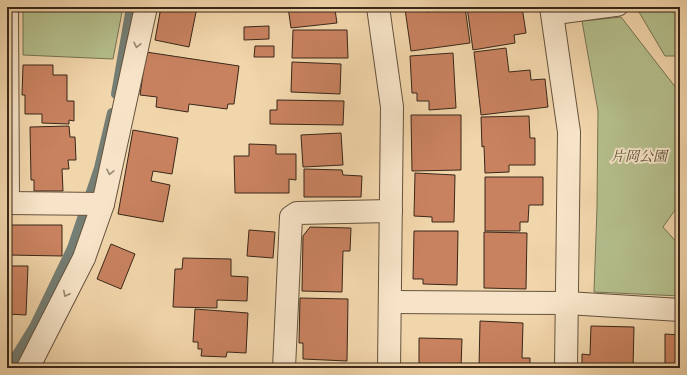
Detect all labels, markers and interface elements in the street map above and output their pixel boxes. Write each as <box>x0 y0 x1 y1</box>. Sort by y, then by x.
one-way arrow <box>134 42 142 48</box>
park label: 片岡公園 <box>611 148 669 166</box>
one-way arrow <box>107 169 115 175</box>
one-way arrow <box>63 290 71 297</box>

